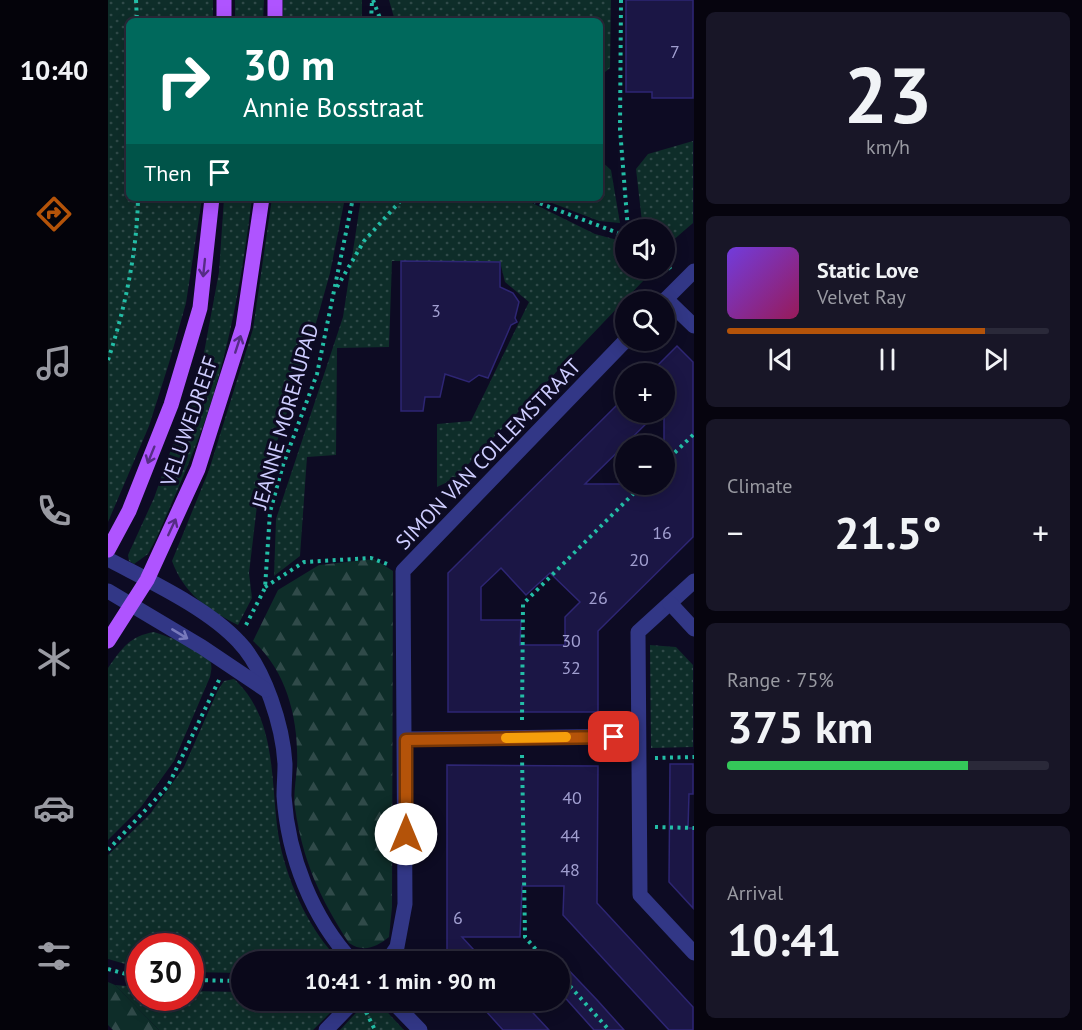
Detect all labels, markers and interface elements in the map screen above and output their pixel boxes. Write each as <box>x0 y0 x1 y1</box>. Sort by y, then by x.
text: 30 m <box>243 37 335 92</box>
house number: 7 <box>670 40 680 63</box>
icon: right <box>144 42 222 120</box>
text: 23 <box>844 44 932 145</box>
text: 10:40 <box>20 53 88 87</box>
text: Annie Bosstraat <box>243 90 424 124</box>
text: km/h <box>866 134 910 160</box>
icon: arrive <box>203 156 236 189</box>
text: Then <box>144 159 191 187</box>
icon: directions <box>33 193 75 235</box>
map controls <box>615 219 675 495</box>
button: sound <box>615 219 675 279</box>
text: Static Love <box>817 256 919 284</box>
one-way arrow <box>198 257 209 277</box>
text: Velvet Ray <box>817 284 906 310</box>
button: search <box>615 291 675 351</box>
house number: 3 <box>431 299 441 322</box>
street label: JEANNE MOREAUPAD <box>245 320 324 513</box>
one-way arrow <box>233 335 244 354</box>
icon: music <box>33 342 75 384</box>
icon: previous <box>764 343 797 376</box>
icon: pause <box>871 343 904 376</box>
icon: next <box>979 343 1012 376</box>
street label: VELUWEDREEF <box>154 352 224 491</box>
street label: SIMON VAN COLLEMSTRAAT <box>390 353 587 555</box>
button: + <box>615 363 675 423</box>
button: − <box>615 435 675 495</box>
one-way arrow <box>145 445 156 463</box>
text: Climate <box>727 473 793 499</box>
icon: phone <box>33 490 75 532</box>
text: 21.5° <box>834 503 942 561</box>
text: − <box>727 511 744 554</box>
text: + <box>1032 511 1049 554</box>
one-way arrow <box>166 518 178 536</box>
house number: 16 <box>652 521 672 544</box>
house number: 20 <box>629 548 649 571</box>
house number: 26 <box>588 586 608 609</box>
one-way arrow <box>171 628 188 640</box>
house number: 30 <box>561 629 581 652</box>
icon: climate <box>33 638 75 680</box>
house number: 32 <box>561 656 581 679</box>
text: Range · 75% <box>727 667 834 693</box>
text: 375 km <box>727 697 873 755</box>
pin <box>588 711 639 762</box>
icon: arrive <box>597 720 630 753</box>
house number: 40 <box>562 786 582 809</box>
icon: car <box>33 787 75 829</box>
position arrow <box>374 802 438 866</box>
house number: 44 <box>560 824 580 847</box>
house number: 48 <box>560 858 580 881</box>
text: Arrival <box>727 880 783 906</box>
house number: 6 <box>453 906 463 929</box>
text: 10:41 <box>727 910 841 968</box>
speed limit sign: 30 <box>126 933 204 1011</box>
icon: filters <box>33 935 75 977</box>
text: 10:41 · 1 min · 90 m <box>305 967 496 995</box>

